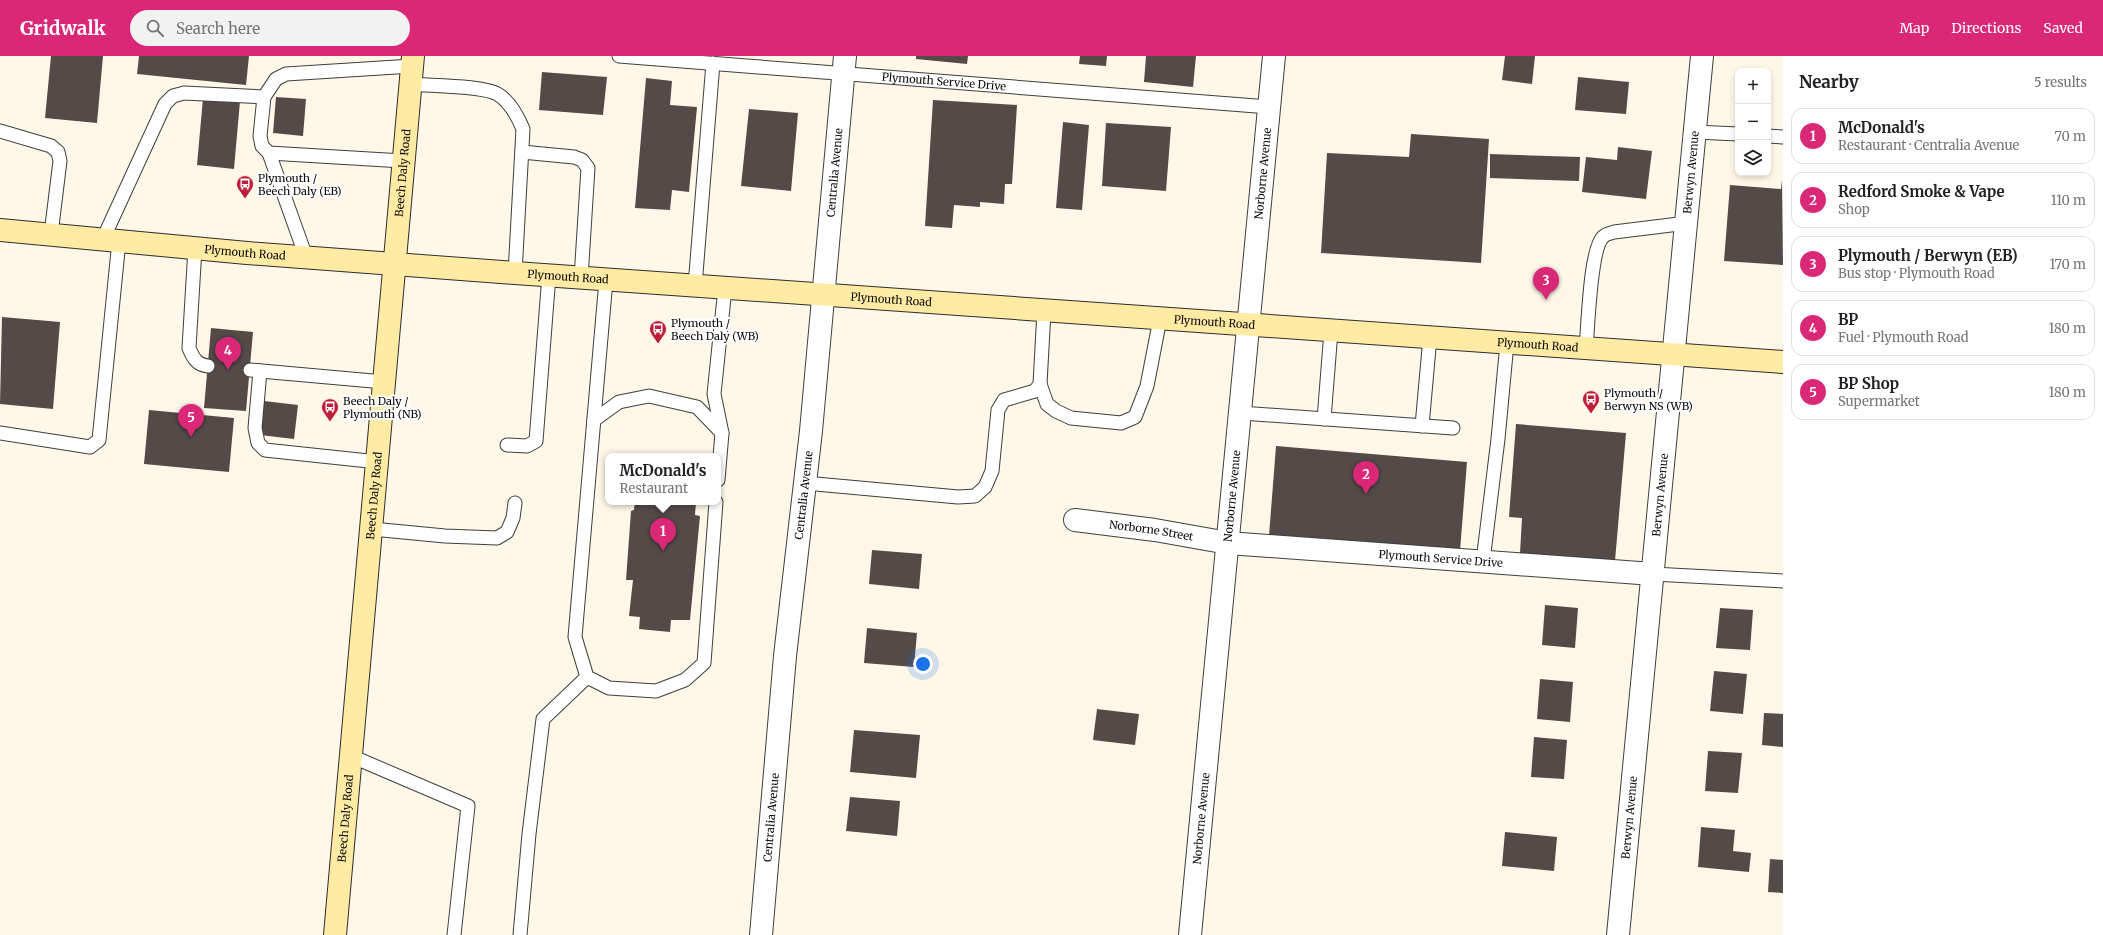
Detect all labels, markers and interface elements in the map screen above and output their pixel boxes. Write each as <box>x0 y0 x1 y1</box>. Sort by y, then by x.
search box <box>130 10 410 46</box>
text: Gridwalk <box>20 16 106 40</box>
icon: search <box>144 17 166 39</box>
text: Search here <box>176 19 260 38</box>
text: Map <box>1899 19 1929 37</box>
text: Directions <box>1951 19 2021 37</box>
text: Saved <box>2043 19 2083 37</box>
map controls <box>1735 68 1771 176</box>
button: + <box>1735 68 1771 104</box>
street label: Plymouth Service Drive <box>881 70 1007 93</box>
text: Nearby <box>1799 71 1859 93</box>
text: 5 results <box>2034 74 2087 91</box>
button: − <box>1735 104 1771 140</box>
text: McDonald's <box>1838 118 1925 137</box>
street label: Centralia Avenue <box>823 127 845 218</box>
street label: Norborne Avenue <box>1251 127 1274 220</box>
street label: Beech Daly Road <box>392 128 414 217</box>
text: 1 <box>1810 128 1816 145</box>
text: 70 m <box>2055 128 2086 145</box>
street label: Berwyn Avenue <box>1680 130 1702 215</box>
text: Restaurant · Centralia Avenue <box>1838 137 2019 154</box>
button: layers <box>1735 140 1771 176</box>
place label: Plymouth / Beech Daly (EB) <box>258 171 342 198</box>
bus stop icon: Plymouth / Beech Daly (EB) <box>235 174 255 199</box>
text: Redford Smoke & Vape <box>1838 182 2005 201</box>
text: 2 <box>1809 192 1817 209</box>
text: 110 m <box>2051 192 2086 209</box>
text: Shop <box>1838 201 1870 218</box>
street label: Plymouth Road <box>204 242 286 263</box>
text: Plymouth / Berwyn (EB) <box>1838 246 2018 265</box>
text: 3 <box>1809 256 1817 273</box>
text: 170 m <box>2049 256 2086 273</box>
text: Bus stop · Plymouth Road <box>1838 265 1995 282</box>
street label: Plymouth Road <box>527 267 610 287</box>
pin: 3 <box>1533 267 1559 300</box>
street label: Plymouth Road <box>850 290 933 309</box>
text: BP <box>1838 310 1858 329</box>
street label: Plymouth Road <box>1173 312 1256 332</box>
place label: Plymouth / Beech Daly (WB) <box>671 316 759 343</box>
bus stop icon: Plymouth / Beech Daly (WB) <box>648 319 668 344</box>
text: 4 <box>1809 320 1817 337</box>
text: 180 m <box>2048 320 2086 337</box>
text: Fuel · Plymouth Road <box>1838 329 1969 346</box>
street label: Plymouth Road <box>1496 335 1579 355</box>
pin: 4 <box>215 337 241 370</box>
text: BP Shop <box>1838 374 1899 393</box>
text: 5 <box>1809 384 1817 401</box>
text: 180 m <box>2048 384 2086 401</box>
place label: Plymouth / Berwyn NS (WB) <box>1604 386 1693 413</box>
bus stop icon: Plymouth / Berwyn NS (WB) <box>1581 389 1601 414</box>
text: Supermarket <box>1838 393 1920 410</box>
place label: Beech Daly / Plymouth (NB) <box>343 394 422 421</box>
bus stop icon: Beech Daly / Plymouth (NB) <box>320 397 340 422</box>
pin: 5 <box>178 404 204 437</box>
street label: Norborne Avenue <box>1221 449 1243 543</box>
street label: Centralia Avenue <box>792 450 816 540</box>
street label: Beech Daly Road <box>363 451 385 540</box>
popup <box>605 453 721 505</box>
street label: Berwyn Avenue <box>1649 453 1671 537</box>
text: McDonald's <box>620 461 706 480</box>
pin: 2 <box>1353 461 1379 494</box>
text: Restaurant <box>620 480 688 497</box>
street label: Norborne Street <box>1108 517 1195 544</box>
pin: 1 <box>650 518 676 551</box>
street label: Plymouth Service Drive <box>1378 547 1504 570</box>
your location <box>913 654 933 674</box>
street label: Centralia Avenue <box>760 772 782 862</box>
street label: Norborne Avenue <box>1190 772 1213 865</box>
street label: Beech Daly Road <box>334 774 356 863</box>
street label: Berwyn Avenue <box>1618 775 1640 860</box>

